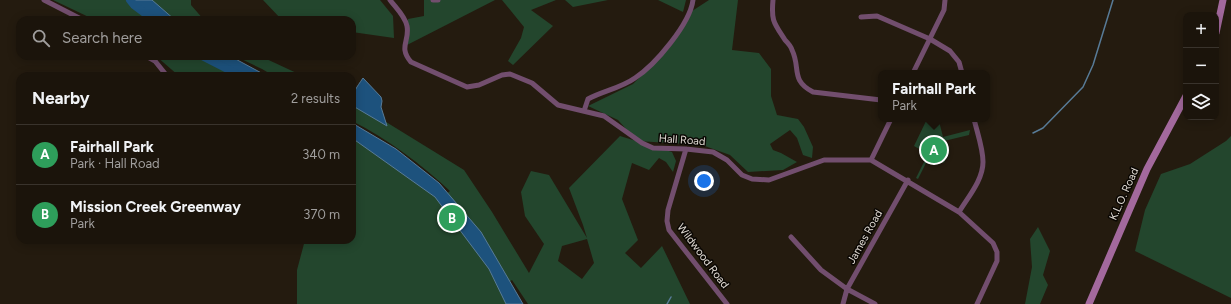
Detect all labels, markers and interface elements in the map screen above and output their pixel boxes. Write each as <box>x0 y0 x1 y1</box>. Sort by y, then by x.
map controls <box>1183 12 1219 120</box>
button: + <box>1183 12 1219 48</box>
search box <box>16 16 356 60</box>
icon: search <box>30 27 52 49</box>
text: Search here <box>62 29 142 47</box>
button: − <box>1183 48 1219 84</box>
popup <box>878 70 990 122</box>
text: Fairhall Park <box>892 80 976 98</box>
button: layers <box>1183 84 1219 120</box>
text: Nearby <box>32 88 90 108</box>
text: 2 results <box>291 91 340 106</box>
text: Park <box>892 98 917 113</box>
street label: Hall Road <box>658 132 706 148</box>
pin: A <box>921 135 947 165</box>
text: Fairhall Park <box>70 138 154 156</box>
text: A <box>40 147 50 162</box>
text: 340 m <box>302 147 340 162</box>
text: Park · Hall Road <box>70 156 160 171</box>
street label: K.L.O. Road <box>1107 166 1141 222</box>
your location <box>694 171 714 191</box>
text: Mission Creek Greenway <box>70 198 241 216</box>
pin: B <box>439 203 465 233</box>
text: B <box>41 207 49 222</box>
text: 370 m <box>303 207 340 222</box>
street label: James Road <box>845 208 885 266</box>
text: Park <box>70 216 95 231</box>
street label: Wildwood Road <box>674 221 732 291</box>

